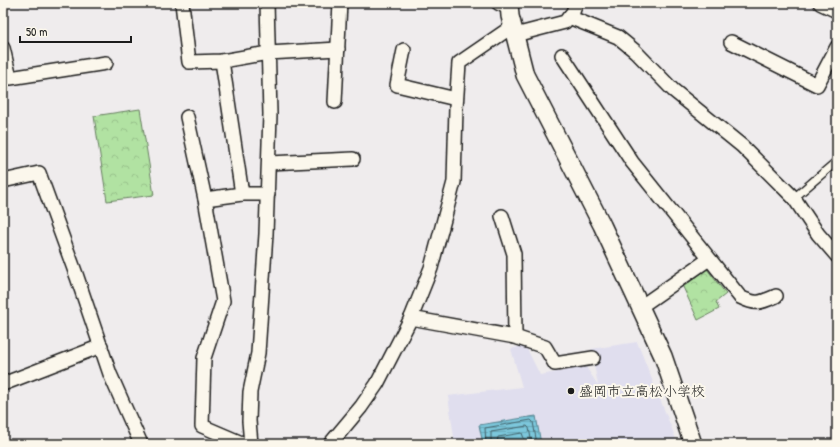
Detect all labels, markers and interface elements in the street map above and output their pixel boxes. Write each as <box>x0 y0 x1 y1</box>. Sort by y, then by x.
scale bar <box>20 18 131 44</box>
text: 50 m <box>26 23 47 40</box>
place label: 盛岡市立高松小学校 <box>579 381 705 400</box>
marker: 盛岡市立高松小学校 <box>566 386 576 396</box>

